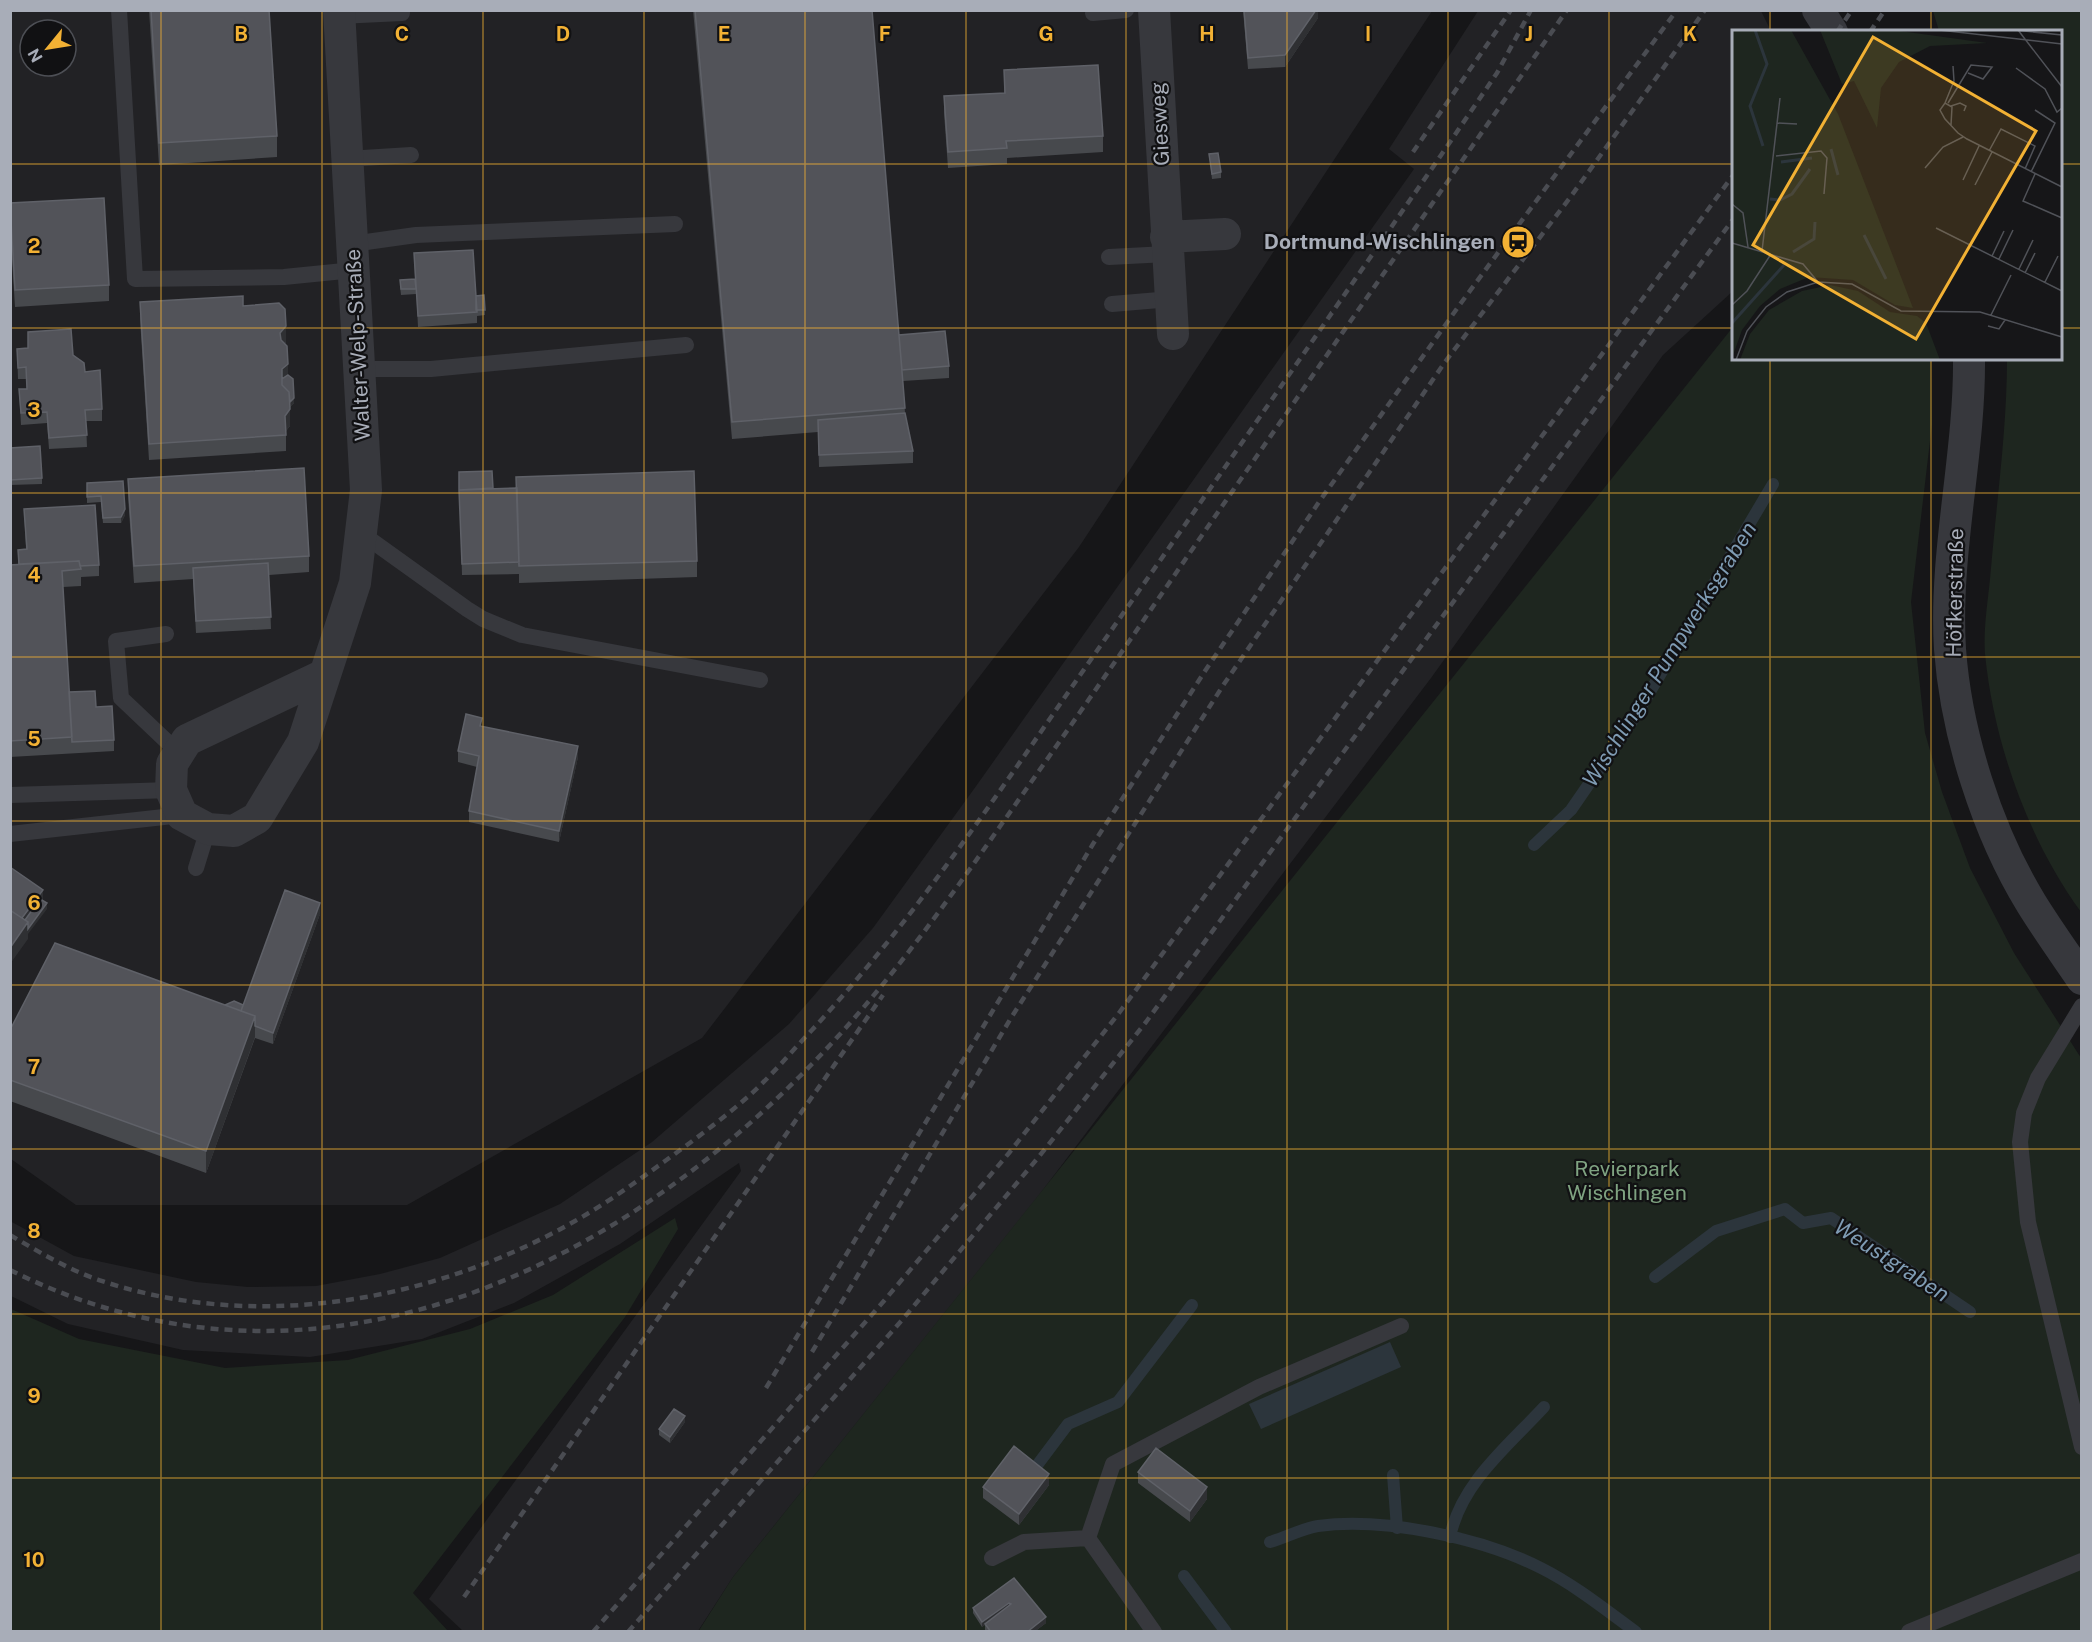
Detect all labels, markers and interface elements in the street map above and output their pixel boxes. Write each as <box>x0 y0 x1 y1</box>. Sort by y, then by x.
north arrow <box>18 18 78 78</box>
text: B <box>234 22 248 46</box>
text: C <box>395 22 409 46</box>
text: D <box>556 22 570 46</box>
text: E <box>718 22 730 46</box>
text: F <box>879 22 891 46</box>
text: G <box>1038 22 1054 46</box>
text: H <box>1199 22 1215 46</box>
text: I <box>1365 22 1371 46</box>
text: J <box>1525 22 1533 46</box>
text: K <box>1683 22 1697 46</box>
inset map <box>1732 30 2062 360</box>
text: N <box>24 45 47 65</box>
street label: Giesweg <box>1145 81 1174 167</box>
station icon: Dortmund-Wischlingen <box>1500 224 1536 260</box>
place label: Dortmund-Wischlingen <box>1264 229 1495 254</box>
text: 2 <box>28 234 40 258</box>
street label: Walter-Welp-Straße <box>340 248 375 442</box>
text: 3 <box>27 398 41 422</box>
water label: Wischlinger Pumpwerksgraben <box>1576 517 1762 791</box>
street label: Höfkerstraße <box>1941 528 1968 658</box>
text: 4 <box>27 563 41 587</box>
text: 5 <box>27 727 41 751</box>
text: 6 <box>27 891 41 915</box>
text: 7 <box>28 1055 40 1079</box>
park label: Revierpark Wischlingen <box>1567 1156 1687 1205</box>
water label: Weustgraben <box>1830 1213 1954 1307</box>
text: 8 <box>27 1219 41 1243</box>
text: 9 <box>27 1384 41 1408</box>
text: 10 <box>23 1548 45 1572</box>

